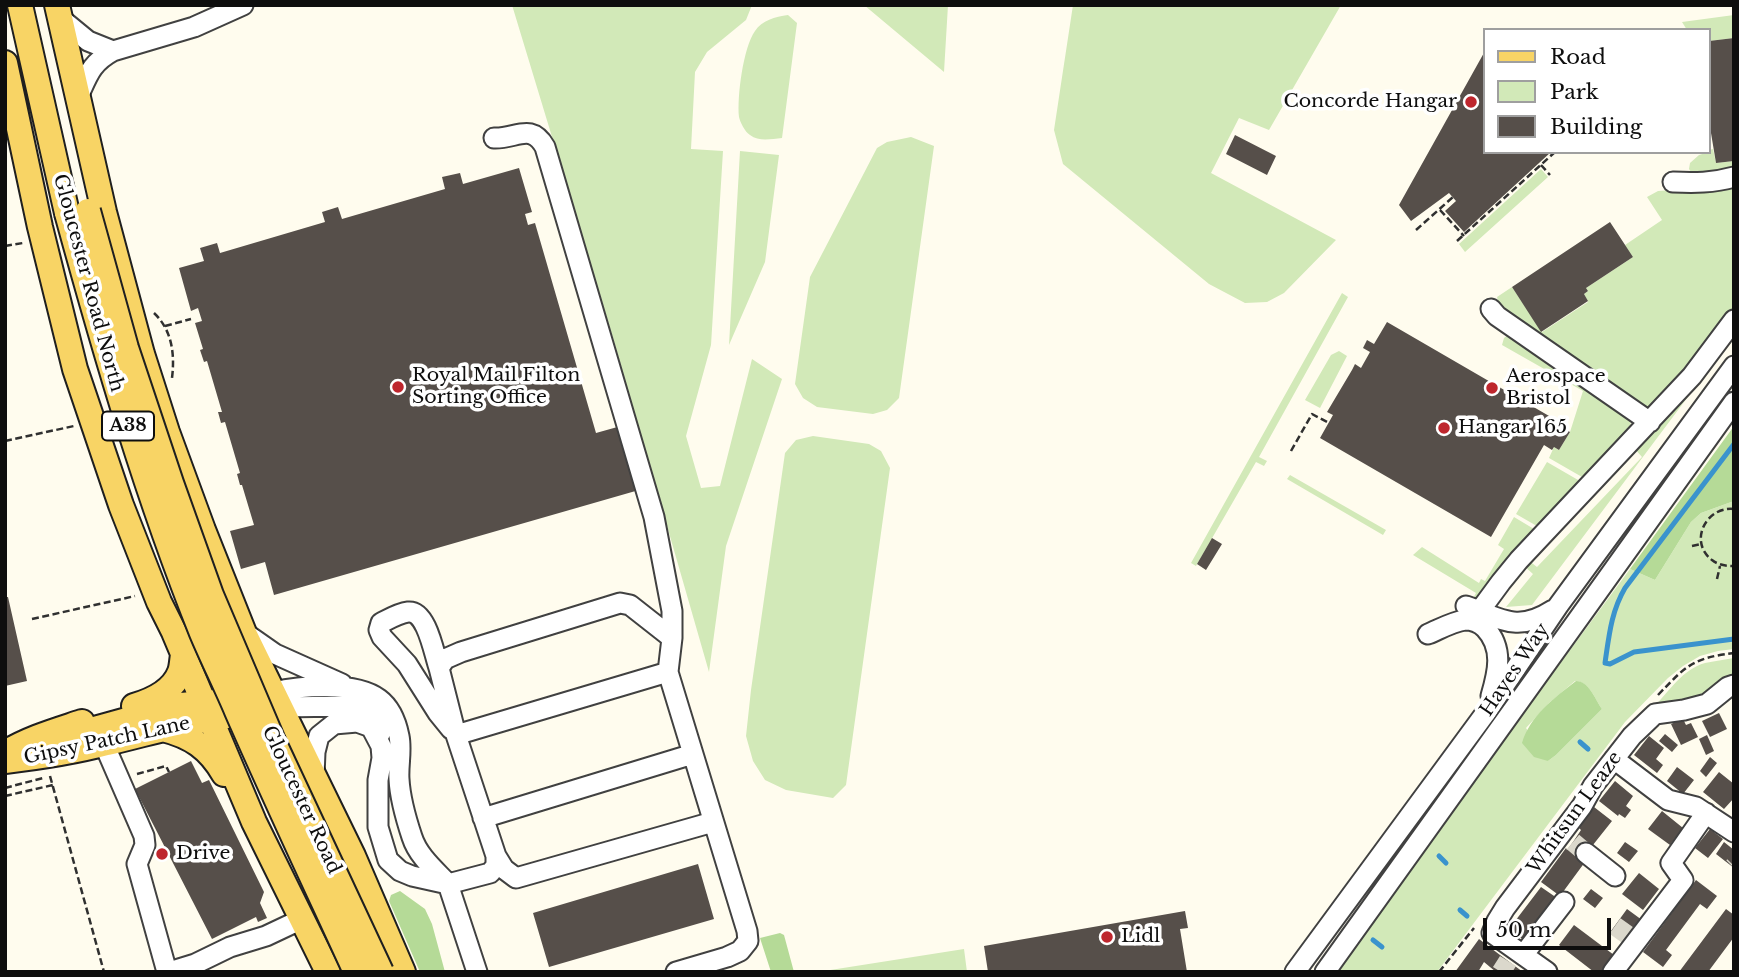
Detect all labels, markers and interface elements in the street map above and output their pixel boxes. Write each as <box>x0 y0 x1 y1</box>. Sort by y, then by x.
legend <box>1484 28 1711 154</box>
text: Road <box>1550 44 1606 70</box>
text: Park <box>1550 79 1599 105</box>
place label: Concorde Hangar <box>1283 91 1457 113</box>
marker: Concorde Hangar <box>1463 94 1479 110</box>
text: Building <box>1550 114 1642 140</box>
street label: Gloucester Road North <box>48 172 128 394</box>
place label: Royal Mail Filton Sorting Office <box>412 365 580 409</box>
place label: Aerospace Bristol <box>1506 366 1606 410</box>
marker: Royal Mail Filton Sorting Office <box>390 379 406 395</box>
marker: Aerospace Bristol <box>1484 380 1500 396</box>
road number: A38 <box>102 412 154 440</box>
place label: Hangar 165 <box>1458 417 1567 439</box>
marker: Hangar 165 <box>1436 420 1452 436</box>
street label: Hayes Way <box>1476 619 1554 721</box>
street label: Gipsy Patch Lane <box>22 712 192 770</box>
street label: Gloucester Road <box>257 722 345 878</box>
street label: Whitsun Leaze <box>1523 747 1627 879</box>
place label: Drive <box>176 843 230 865</box>
marker: Drive <box>154 846 170 862</box>
scale bar <box>1487 904 1615 948</box>
text: 50 m <box>1496 917 1551 943</box>
place label: Lidl <box>1121 926 1160 948</box>
marker: Lidl <box>1099 929 1115 945</box>

